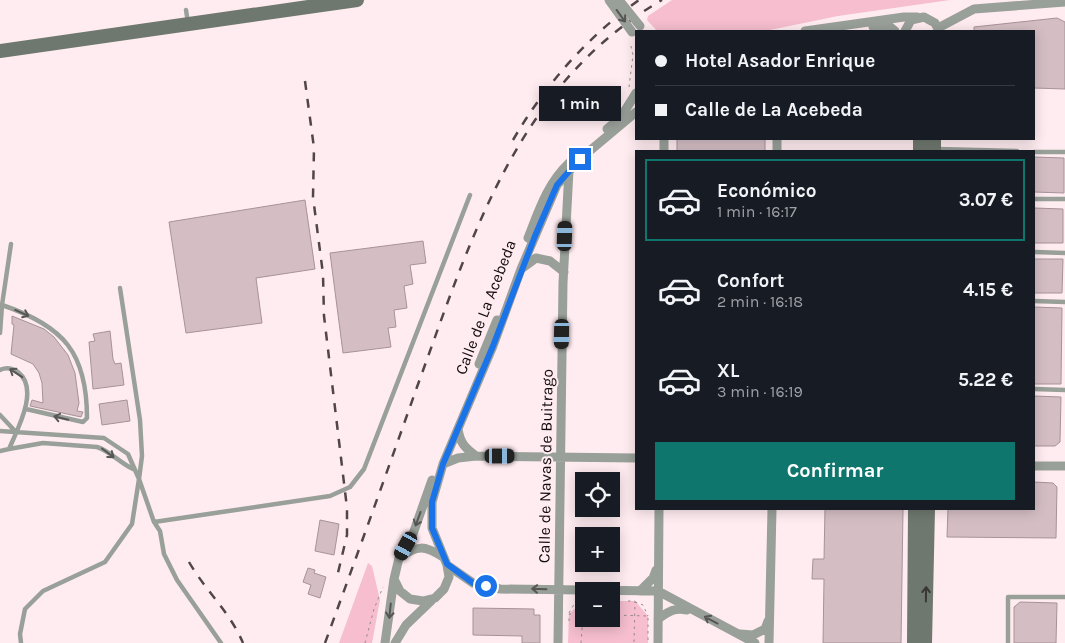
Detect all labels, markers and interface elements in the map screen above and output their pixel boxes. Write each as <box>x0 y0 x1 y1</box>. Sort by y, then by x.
one-way arrow <box>616 9 626 23</box>
text: Hotel Asador Enrique <box>685 50 875 72</box>
callout: 1 min <box>539 86 621 122</box>
text: 1 min <box>560 94 600 113</box>
text: Calle de La Acebeda <box>685 99 863 121</box>
route end <box>569 148 591 170</box>
icon: car <box>657 178 702 223</box>
text: Económico <box>717 180 817 202</box>
text: 3.07 € <box>959 189 1013 211</box>
text: 1 min · 16:17 <box>717 202 797 221</box>
car <box>556 221 573 251</box>
street label: Calle de La Acebeda <box>451 237 520 377</box>
icon: car <box>657 268 702 313</box>
text: Confort <box>717 270 784 292</box>
text: 4.15 € <box>963 279 1013 301</box>
text: 2 min · 16:18 <box>717 292 803 311</box>
one-way arrow <box>14 308 29 318</box>
car <box>554 319 569 349</box>
icon: car <box>657 358 702 403</box>
text: XL <box>717 360 739 382</box>
one-way arrow <box>9 367 23 378</box>
street label: Calle de Navas de Buitrago <box>534 369 557 563</box>
text: 5.22 € <box>958 369 1013 391</box>
text: 3 min · 16:19 <box>717 382 803 401</box>
one-way arrow <box>54 413 70 422</box>
button: Confirmar <box>655 442 1015 500</box>
one-way arrow <box>101 448 114 459</box>
car <box>485 449 515 464</box>
map controls <box>575 472 620 627</box>
button: locate <box>575 472 620 517</box>
one-way arrow <box>413 511 422 526</box>
button: + <box>575 527 620 572</box>
car <box>392 529 419 563</box>
route start <box>475 575 497 597</box>
button: − <box>575 582 620 627</box>
one-way arrow <box>531 584 547 593</box>
one-way arrow <box>922 587 931 603</box>
one-way arrow <box>385 603 395 619</box>
one-way arrow <box>704 615 719 625</box>

